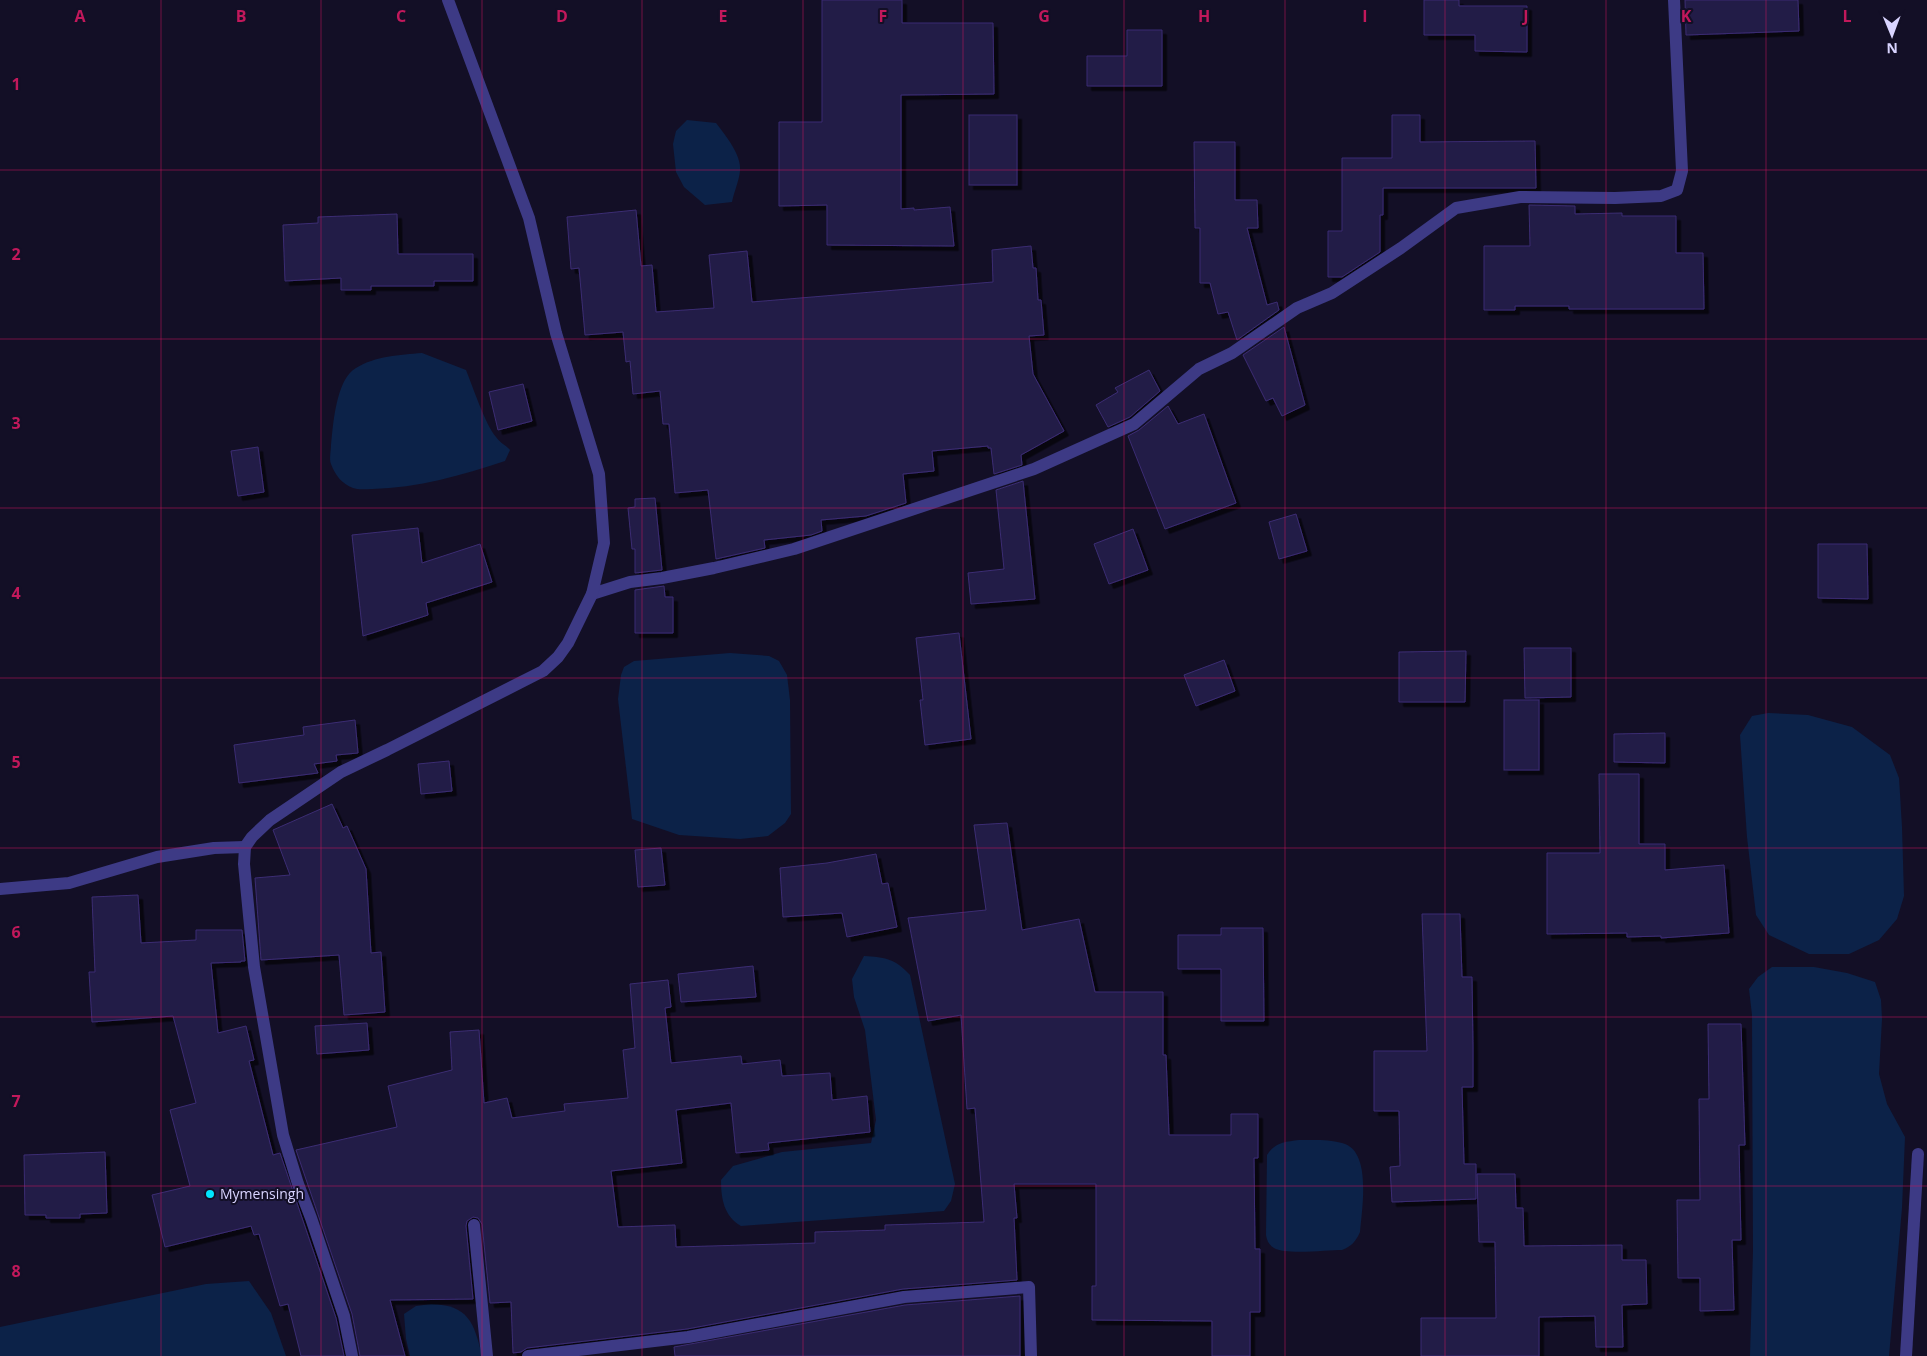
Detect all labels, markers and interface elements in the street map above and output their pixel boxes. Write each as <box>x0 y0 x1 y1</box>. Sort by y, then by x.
text: A <box>74 5 86 27</box>
text: B <box>236 5 246 27</box>
text: C <box>396 5 406 27</box>
text: D <box>556 5 568 27</box>
text: E <box>719 5 728 27</box>
text: F <box>879 5 887 27</box>
text: G <box>1038 5 1050 27</box>
text: H <box>1198 5 1210 27</box>
text: I <box>1362 5 1368 27</box>
text: J <box>1521 5 1529 27</box>
text: K <box>1681 5 1692 27</box>
text: L <box>1842 5 1852 27</box>
north arrow <box>1867 10 1917 60</box>
text: N <box>1886 39 1898 58</box>
text: 1 <box>11 73 21 95</box>
text: 2 <box>11 243 21 265</box>
text: 3 <box>11 412 21 434</box>
text: 4 <box>11 582 21 604</box>
text: 5 <box>11 751 21 773</box>
text: 6 <box>11 921 21 943</box>
text: 7 <box>11 1090 21 1112</box>
place label: Mymensingh <box>220 1184 304 1203</box>
marker: Mymensingh <box>204 1188 216 1200</box>
text: 8 <box>11 1260 21 1282</box>

